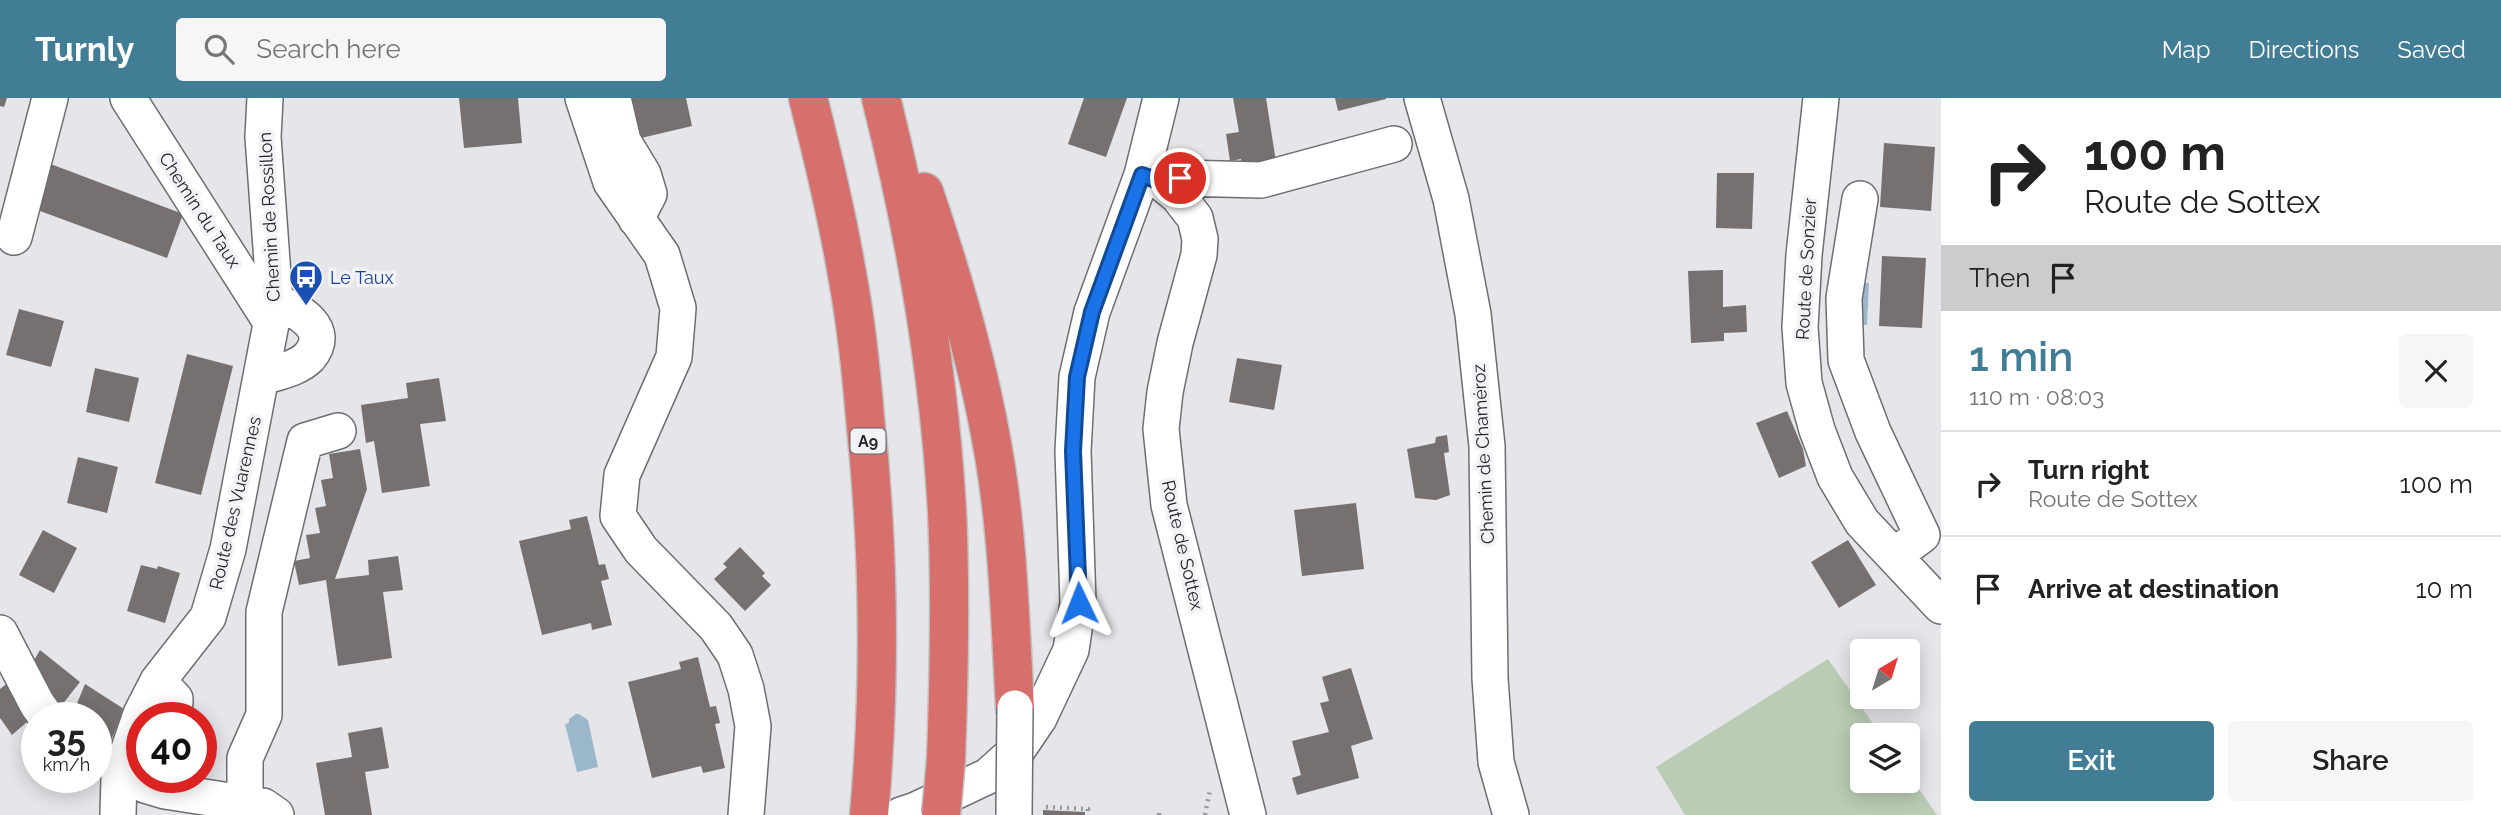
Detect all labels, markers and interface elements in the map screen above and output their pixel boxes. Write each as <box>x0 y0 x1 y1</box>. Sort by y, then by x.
search box <box>176 18 666 81</box>
text: Turnly <box>35 30 134 69</box>
icon: search <box>200 30 238 68</box>
text: Search here <box>256 34 401 64</box>
text: Map <box>2162 35 2211 64</box>
text: Directions <box>2249 35 2359 64</box>
text: Saved <box>2397 35 2466 64</box>
text: 100 m <box>2084 124 2226 181</box>
icon: right <box>1969 126 2060 217</box>
street label: Chemin de Rossillon <box>254 132 284 302</box>
street label: Chemin du Taux <box>155 148 245 272</box>
pin <box>1150 148 1210 208</box>
icon: arrive <box>1161 159 1199 197</box>
text: Route de Sottex <box>2084 183 2320 220</box>
street label: Route de Sonzier <box>1792 197 1820 340</box>
bus stop icon: Le Taux <box>287 258 325 307</box>
icon: arrive <box>2044 259 2082 297</box>
text: Then <box>1969 263 2030 293</box>
place label: Le Taux <box>330 267 394 288</box>
text: 1 min <box>1969 332 2073 381</box>
button: close <box>2399 334 2473 408</box>
street label: Chemin de Chaméroz <box>1468 363 1498 545</box>
text: 110 m · 08:03 <box>1969 383 2104 410</box>
street label: Route des Vuarennes <box>205 414 265 592</box>
road number: A9 <box>850 428 886 454</box>
text: Turn right <box>2028 455 2149 485</box>
icon: right <box>1969 465 2007 503</box>
text: 100 m <box>2400 469 2473 499</box>
street label: Route de Sottex <box>1158 478 1208 612</box>
text: Route de Sottex <box>2028 485 2198 512</box>
position arrow <box>1042 566 1116 640</box>
icon: arrive <box>1969 570 2007 608</box>
text: Arrive at destination <box>2028 574 2279 604</box>
text: 10 m <box>2415 574 2473 604</box>
north arrow <box>1850 639 1920 709</box>
map controls <box>1850 639 1920 793</box>
speed limit sign: 40 <box>126 702 217 793</box>
text: 35 <box>47 718 86 759</box>
button: Exit <box>1969 721 2214 801</box>
button: Share <box>2228 721 2473 801</box>
button: layers <box>1850 723 1920 793</box>
text: km/h <box>43 754 90 775</box>

